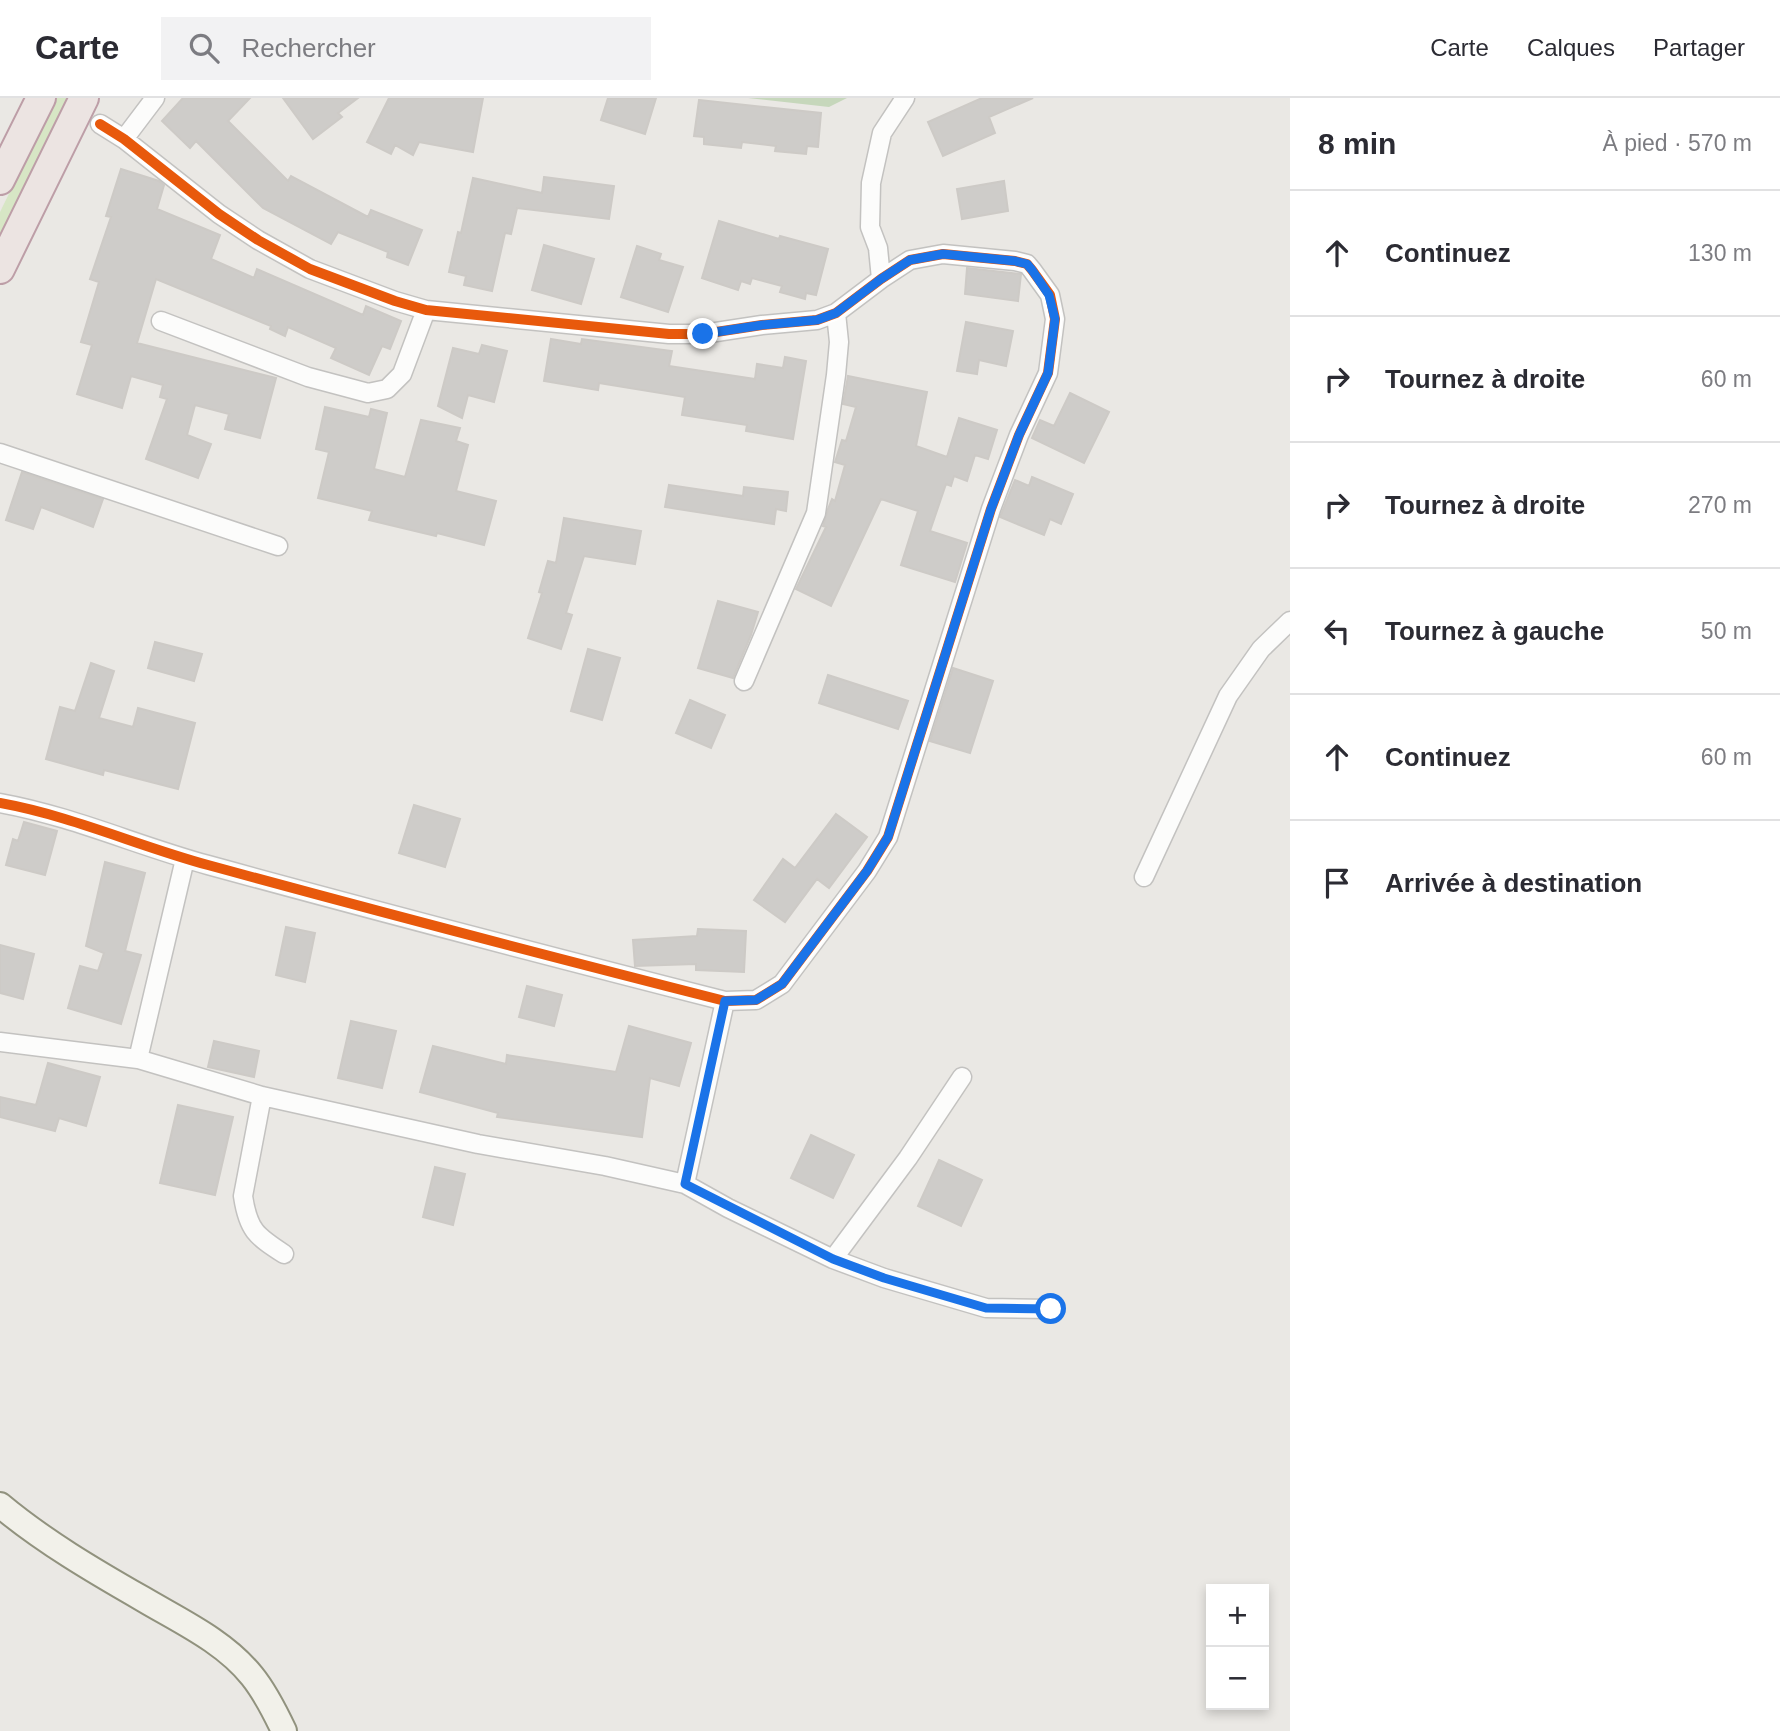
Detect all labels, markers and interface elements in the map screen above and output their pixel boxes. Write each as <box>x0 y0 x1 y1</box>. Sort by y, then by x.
search box <box>161 17 651 80</box>
text: Carte <box>35 29 119 66</box>
icon: search <box>185 29 223 67</box>
text: Rechercher <box>241 33 376 63</box>
text: Carte <box>1430 34 1489 61</box>
text: Calques <box>1527 34 1615 61</box>
text: Partager <box>1653 34 1745 61</box>
text: 8 min <box>1318 127 1396 160</box>
text: À pied · 570 m <box>1602 130 1752 156</box>
icon: ahead <box>1318 234 1356 272</box>
text: Continuez <box>1385 238 1511 268</box>
text: 130 m <box>1688 240 1752 266</box>
route end <box>687 318 718 349</box>
icon: right <box>1318 360 1356 398</box>
text: Tournez à droite <box>1385 364 1585 394</box>
text: 60 m <box>1701 366 1752 392</box>
icon: right <box>1318 486 1356 524</box>
text: Tournez à droite <box>1385 490 1585 520</box>
text: 270 m <box>1688 492 1752 518</box>
icon: left <box>1318 612 1356 650</box>
text: Tournez à gauche <box>1385 616 1604 646</box>
text: 50 m <box>1701 618 1752 644</box>
icon: ahead <box>1318 738 1356 776</box>
text: Continuez <box>1385 742 1511 772</box>
text: 60 m <box>1701 744 1752 770</box>
icon: arrive <box>1318 864 1356 902</box>
text: Arrivée à destination <box>1385 868 1642 898</box>
route start <box>1035 1293 1066 1324</box>
map controls <box>1206 1584 1269 1710</box>
button: + <box>1206 1584 1269 1647</box>
button: − <box>1206 1647 1269 1710</box>

